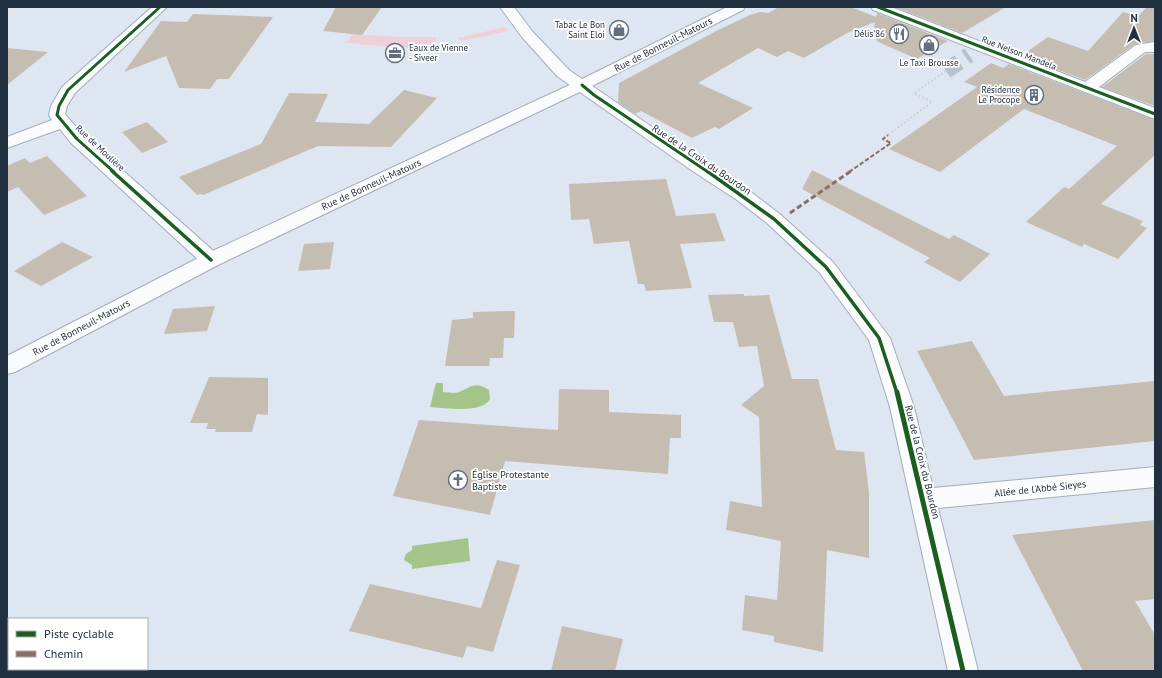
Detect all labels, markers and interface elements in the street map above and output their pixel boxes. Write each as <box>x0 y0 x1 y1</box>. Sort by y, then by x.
north arrow <box>1114 8 1154 48</box>
text: N <box>1130 11 1138 25</box>
street label: Rue de Bonneuil-Matours <box>612 14 714 75</box>
place label: Tabac Le Bon Saint Eloi <box>555 19 605 40</box>
shop icon: Tabac Le Bon Saint Eloi <box>608 19 630 41</box>
restaurant icon: Délis'86 <box>888 23 910 45</box>
place label: Délis'86 <box>854 28 885 39</box>
street label: Rue Nelson Mandela <box>980 33 1058 72</box>
shop icon: Le Taxi Brousse <box>918 34 940 56</box>
office icon: Eaux de Vienne - Siveer <box>384 42 406 64</box>
place label: Eaux de Vienne - Siveer <box>409 42 468 63</box>
place label: Le Taxi Brousse <box>900 57 959 68</box>
place label: Résidence Le Procope <box>978 84 1020 105</box>
building icon: Résidence Le Procope <box>1023 84 1045 106</box>
street label: Rue de la Croix du Bourdon <box>650 121 754 197</box>
street label: Rue de Moulière <box>74 122 127 173</box>
street label: Rue de Bonneuil-Matours <box>319 156 423 213</box>
street label: Rue de Bonneuil-Matours <box>30 296 132 359</box>
street label: Rue de la Croix du Bourdon <box>902 404 943 520</box>
place label: Église Protestante Baptiste <box>472 468 549 493</box>
church icon: Église Protestante Baptiste <box>447 469 469 491</box>
street label: Allée de l'Abbé Sieyes <box>993 477 1087 500</box>
legend <box>8 618 148 670</box>
text: Piste cyclable <box>44 626 114 641</box>
text: Chemin <box>44 646 83 661</box>

